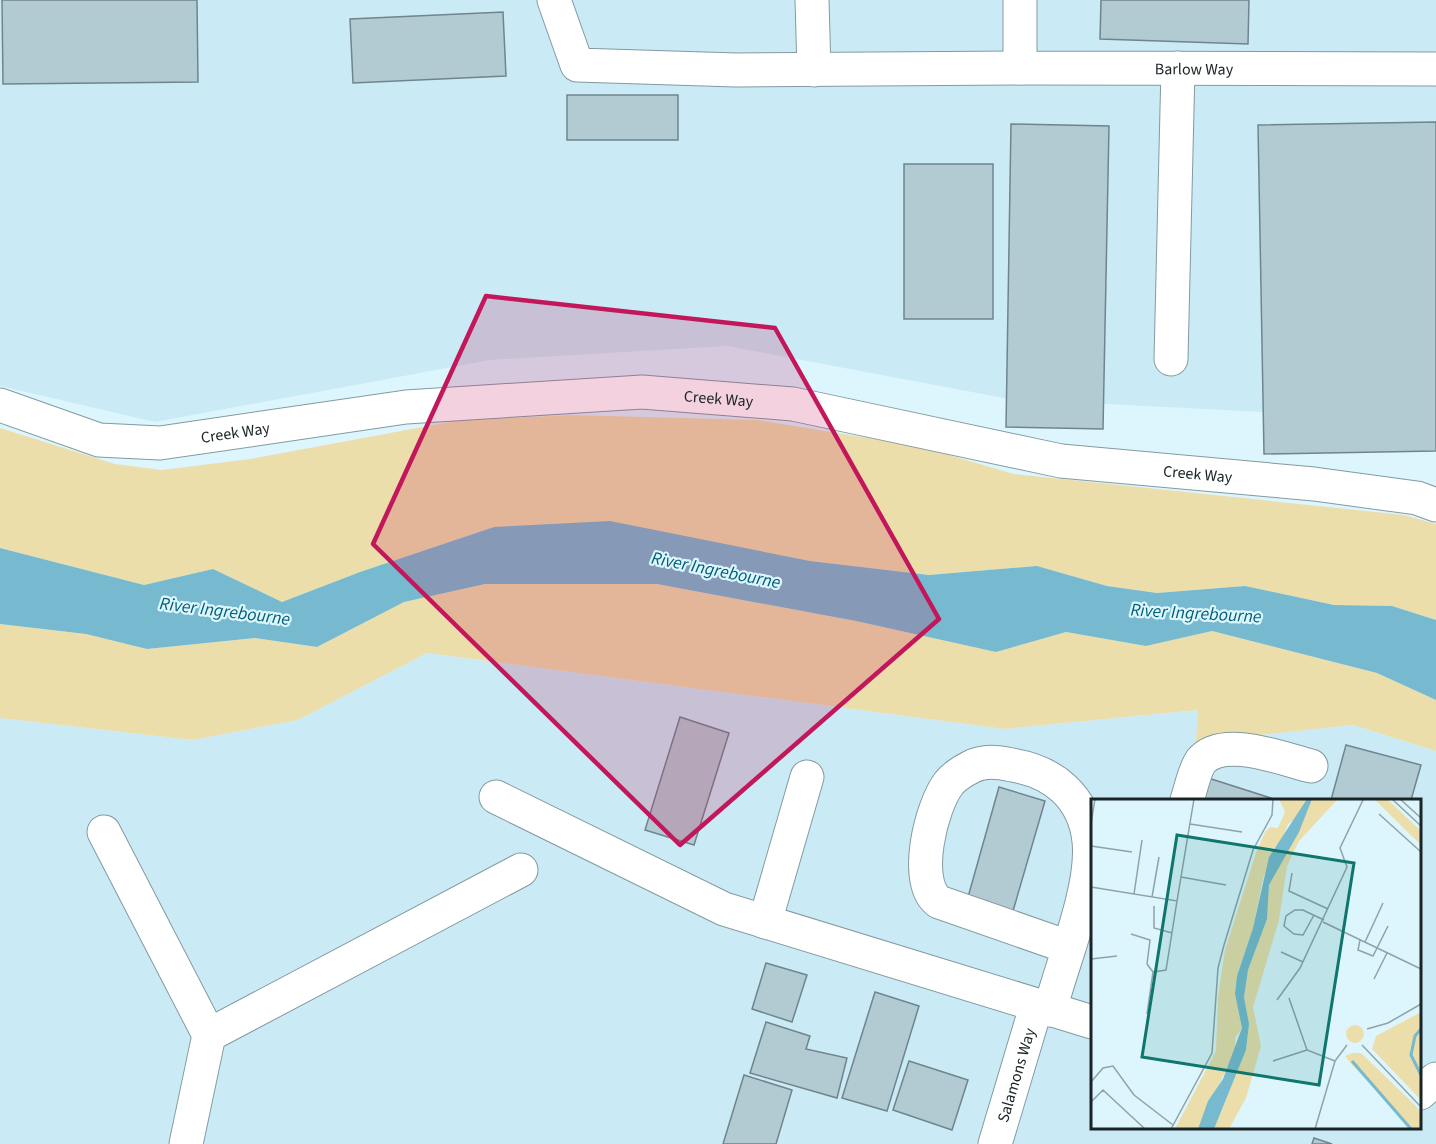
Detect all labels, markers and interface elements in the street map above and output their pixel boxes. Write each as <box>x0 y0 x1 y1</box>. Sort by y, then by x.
street label: Barlow Way <box>1155 58 1234 81</box>
street label: Creek Way <box>683 385 754 413</box>
street label: Creek Way <box>199 417 272 449</box>
street label: Creek Way <box>1162 460 1234 489</box>
water label: River Ingrebourne <box>649 546 783 595</box>
water label: River Ingrebourne <box>158 591 292 632</box>
water label: River Ingrebourne <box>1130 598 1263 629</box>
inset map <box>1091 799 1421 1129</box>
street label: Salamons Way <box>992 1025 1041 1125</box>

